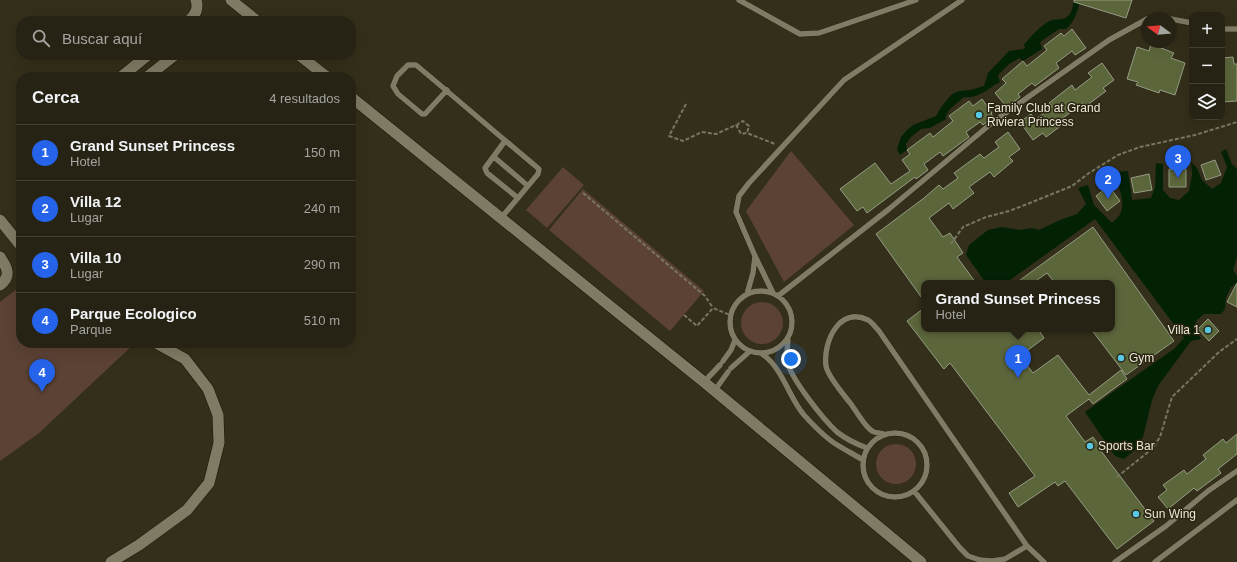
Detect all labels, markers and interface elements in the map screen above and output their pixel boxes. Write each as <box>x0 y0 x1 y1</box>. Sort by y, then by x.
north arrow <box>1141 12 1177 48</box>
map controls <box>1189 12 1225 120</box>
button: + <box>1189 12 1225 48</box>
search box <box>16 16 356 60</box>
icon: search <box>30 27 52 49</box>
text: Buscar aquí <box>62 30 142 47</box>
button: − <box>1189 48 1225 84</box>
button: layers <box>1189 84 1225 120</box>
text: Cerca <box>32 88 79 107</box>
text: 4 resultados <box>269 91 340 106</box>
place label: Family Club at Grand Riviera Princess <box>987 101 1100 129</box>
marker: Family Club at Grand Riviera Princess <box>974 110 984 120</box>
text: Grand Sunset Princess <box>70 137 235 154</box>
text: 1 <box>41 145 49 160</box>
text: 150 m <box>304 145 340 160</box>
pin: 3 <box>1165 145 1191 178</box>
text: Hotel <box>70 154 100 169</box>
pin: 2 <box>1095 166 1121 199</box>
text: Villa 12 <box>70 193 121 210</box>
text: 2 <box>41 201 49 216</box>
text: 240 m <box>304 201 340 216</box>
text: Lugar <box>70 210 103 225</box>
text: Villa 10 <box>70 249 121 266</box>
text: 3 <box>41 257 49 272</box>
text: 290 m <box>304 257 340 272</box>
text: Lugar <box>70 266 103 281</box>
popup <box>921 280 1115 332</box>
text: Grand Sunset Princess <box>935 290 1101 307</box>
text: Parque Ecologico <box>70 305 197 322</box>
text: Hotel <box>935 307 966 322</box>
text: 4 <box>41 313 49 328</box>
text: 510 m <box>304 313 340 328</box>
text: Parque <box>70 322 112 337</box>
place label: Villa 1 <box>1168 323 1200 337</box>
marker: Villa 1 <box>1203 325 1213 335</box>
pin: 1 <box>1005 345 1031 378</box>
your location <box>781 349 801 369</box>
place label: Gym <box>1129 351 1154 365</box>
marker: Gym <box>1116 353 1126 363</box>
pin: 4 <box>29 359 55 392</box>
place label: Sports Bar <box>1098 439 1155 453</box>
marker: Sports Bar <box>1085 441 1095 451</box>
place label: Sun Wing <box>1144 507 1196 521</box>
marker: Sun Wing <box>1131 509 1141 519</box>

